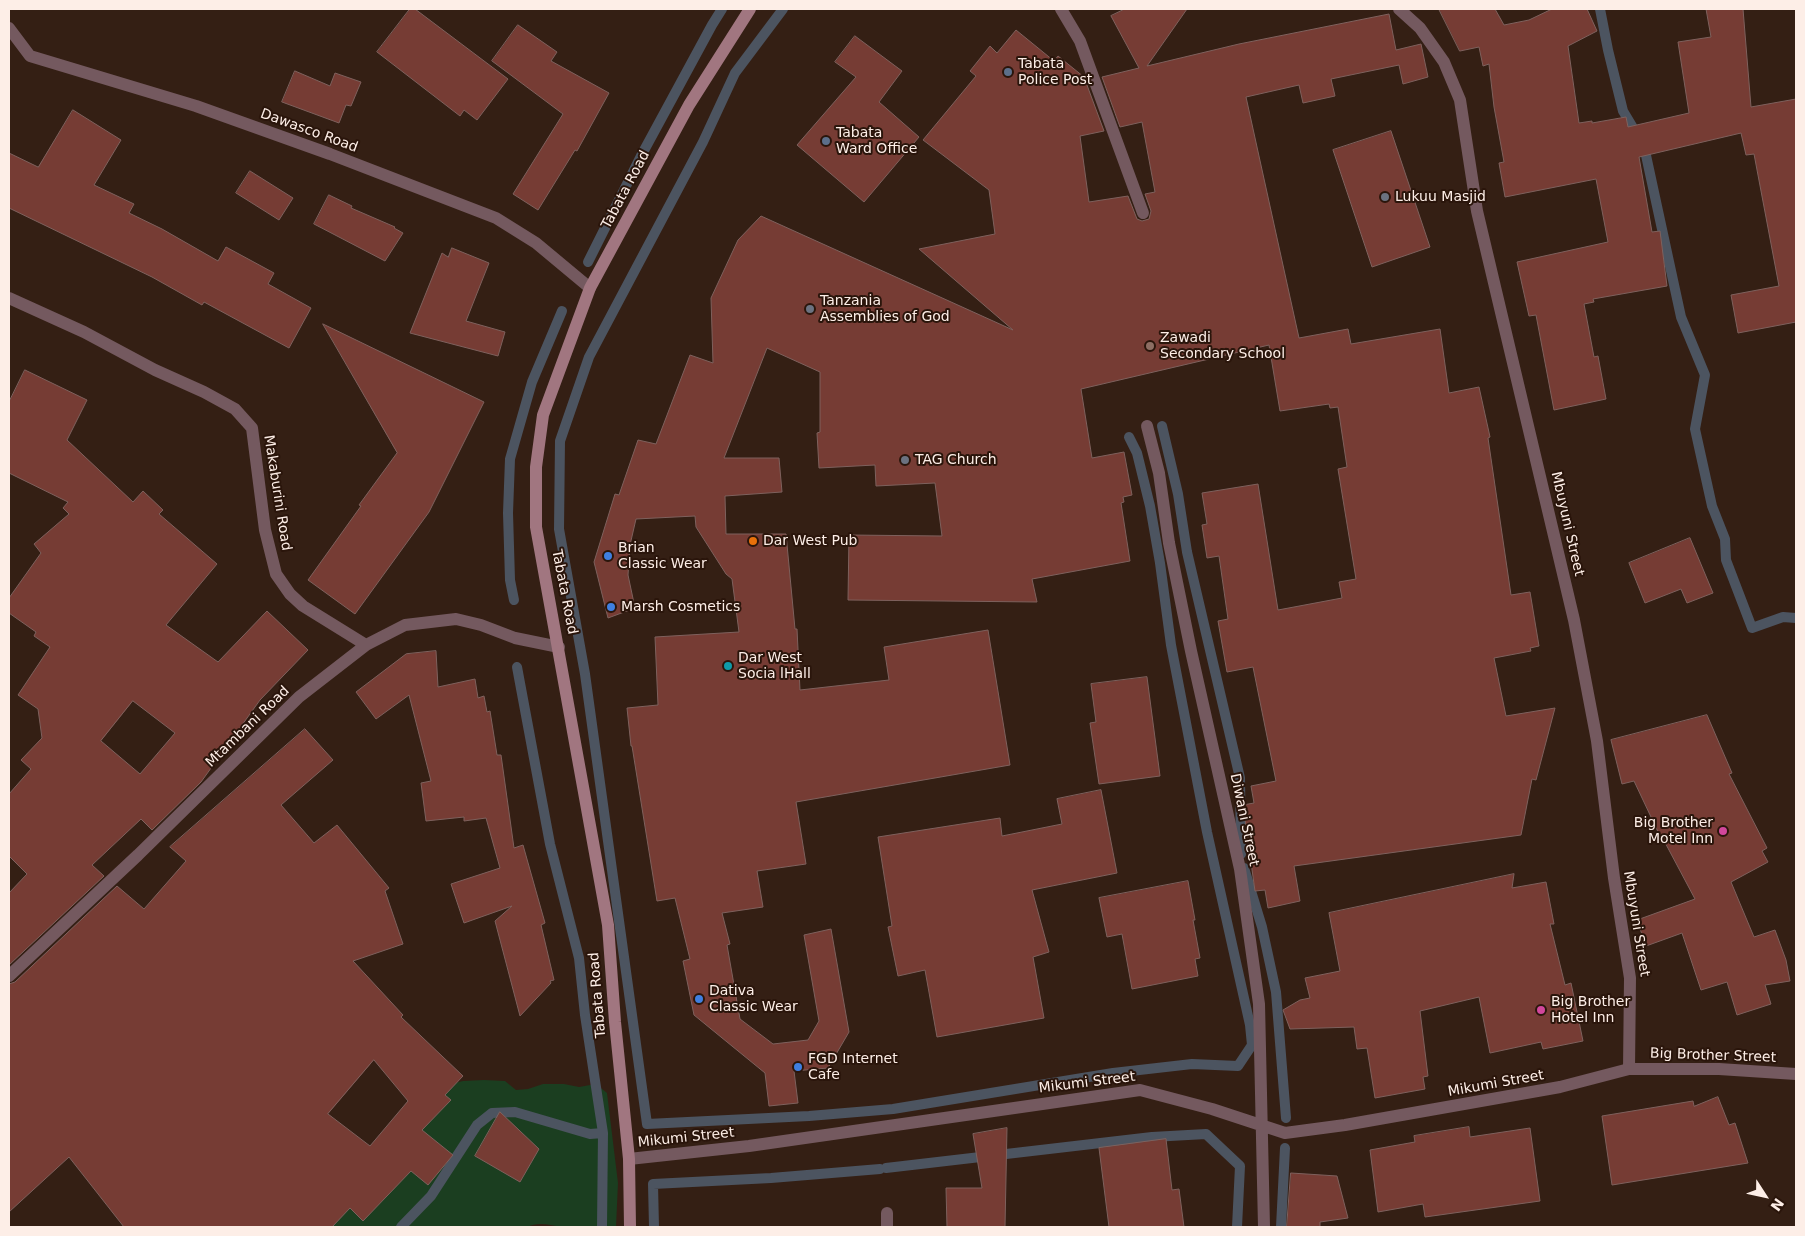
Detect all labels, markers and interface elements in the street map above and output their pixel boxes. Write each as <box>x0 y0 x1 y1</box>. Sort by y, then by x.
place label: Tabata Police Post <box>1018 56 1092 88</box>
marker: Tabata Police Post <box>1002 66 1014 78</box>
street label: Dawasco Road <box>258 106 360 156</box>
place label: Tabata Ward Office <box>836 125 917 158</box>
marker: Tabata Ward Office <box>820 135 832 147</box>
street label: Tabata Road <box>598 148 654 232</box>
place label: Lukuu Masjid <box>1395 189 1486 205</box>
marker: Lukuu Masjid <box>1379 191 1391 203</box>
place label: Tanzania Assemblies of God <box>820 293 950 326</box>
marker: Tanzania Assemblies of God <box>804 303 816 315</box>
place label: Zawadi Secondary School <box>1160 330 1285 362</box>
marker: Zawadi Secondary School <box>1144 340 1156 352</box>
street label: Makaburini Road <box>260 434 294 552</box>
place label: TAG Church <box>915 452 997 468</box>
marker: TAG Church <box>899 454 911 466</box>
street label: Mbuyuni Street <box>1547 470 1587 578</box>
place label: Dar West Pub <box>763 533 857 549</box>
marker: Dar West Pub <box>747 535 759 547</box>
place label: Brian Classic Wear <box>618 540 707 572</box>
street label: Tabata Road <box>548 548 580 636</box>
marker: Brian Classic Wear <box>602 550 614 562</box>
place label: Marsh Cosmetics <box>621 599 740 615</box>
marker: Marsh Cosmetics <box>605 601 617 613</box>
place label: Dar West Socia lHall <box>738 650 811 682</box>
marker: Dar West Socia lHall <box>722 660 734 672</box>
street label: Mtambani Road <box>203 683 293 771</box>
street label: Diwani Street <box>1226 772 1262 868</box>
place label: Big Brother Motel Inn <box>1634 815 1713 848</box>
marker: Big Brother Motel Inn <box>1717 825 1729 837</box>
street label: Mbuyuni Street <box>1619 870 1653 978</box>
street label: Tabata Road <box>586 951 610 1039</box>
place label: Dativa Classic Wear <box>709 983 798 1016</box>
marker: Dativa Classic Wear <box>693 993 705 1005</box>
place label: Big Brother Hotel Inn <box>1551 994 1630 1026</box>
marker: Big Brother Hotel Inn <box>1535 1004 1547 1016</box>
street label: Big Brother Street <box>1650 1045 1776 1067</box>
place label: FGD Internet Cafe <box>808 1051 898 1084</box>
marker: FGD Internet Cafe <box>792 1061 804 1073</box>
street label: Mikumi Street <box>1447 1067 1545 1101</box>
street label: Mikumi Street <box>1038 1069 1136 1097</box>
street label: Mikumi Street <box>637 1125 735 1151</box>
north arrow <box>1740 1171 1790 1221</box>
text: N <box>1767 1195 1787 1214</box>

